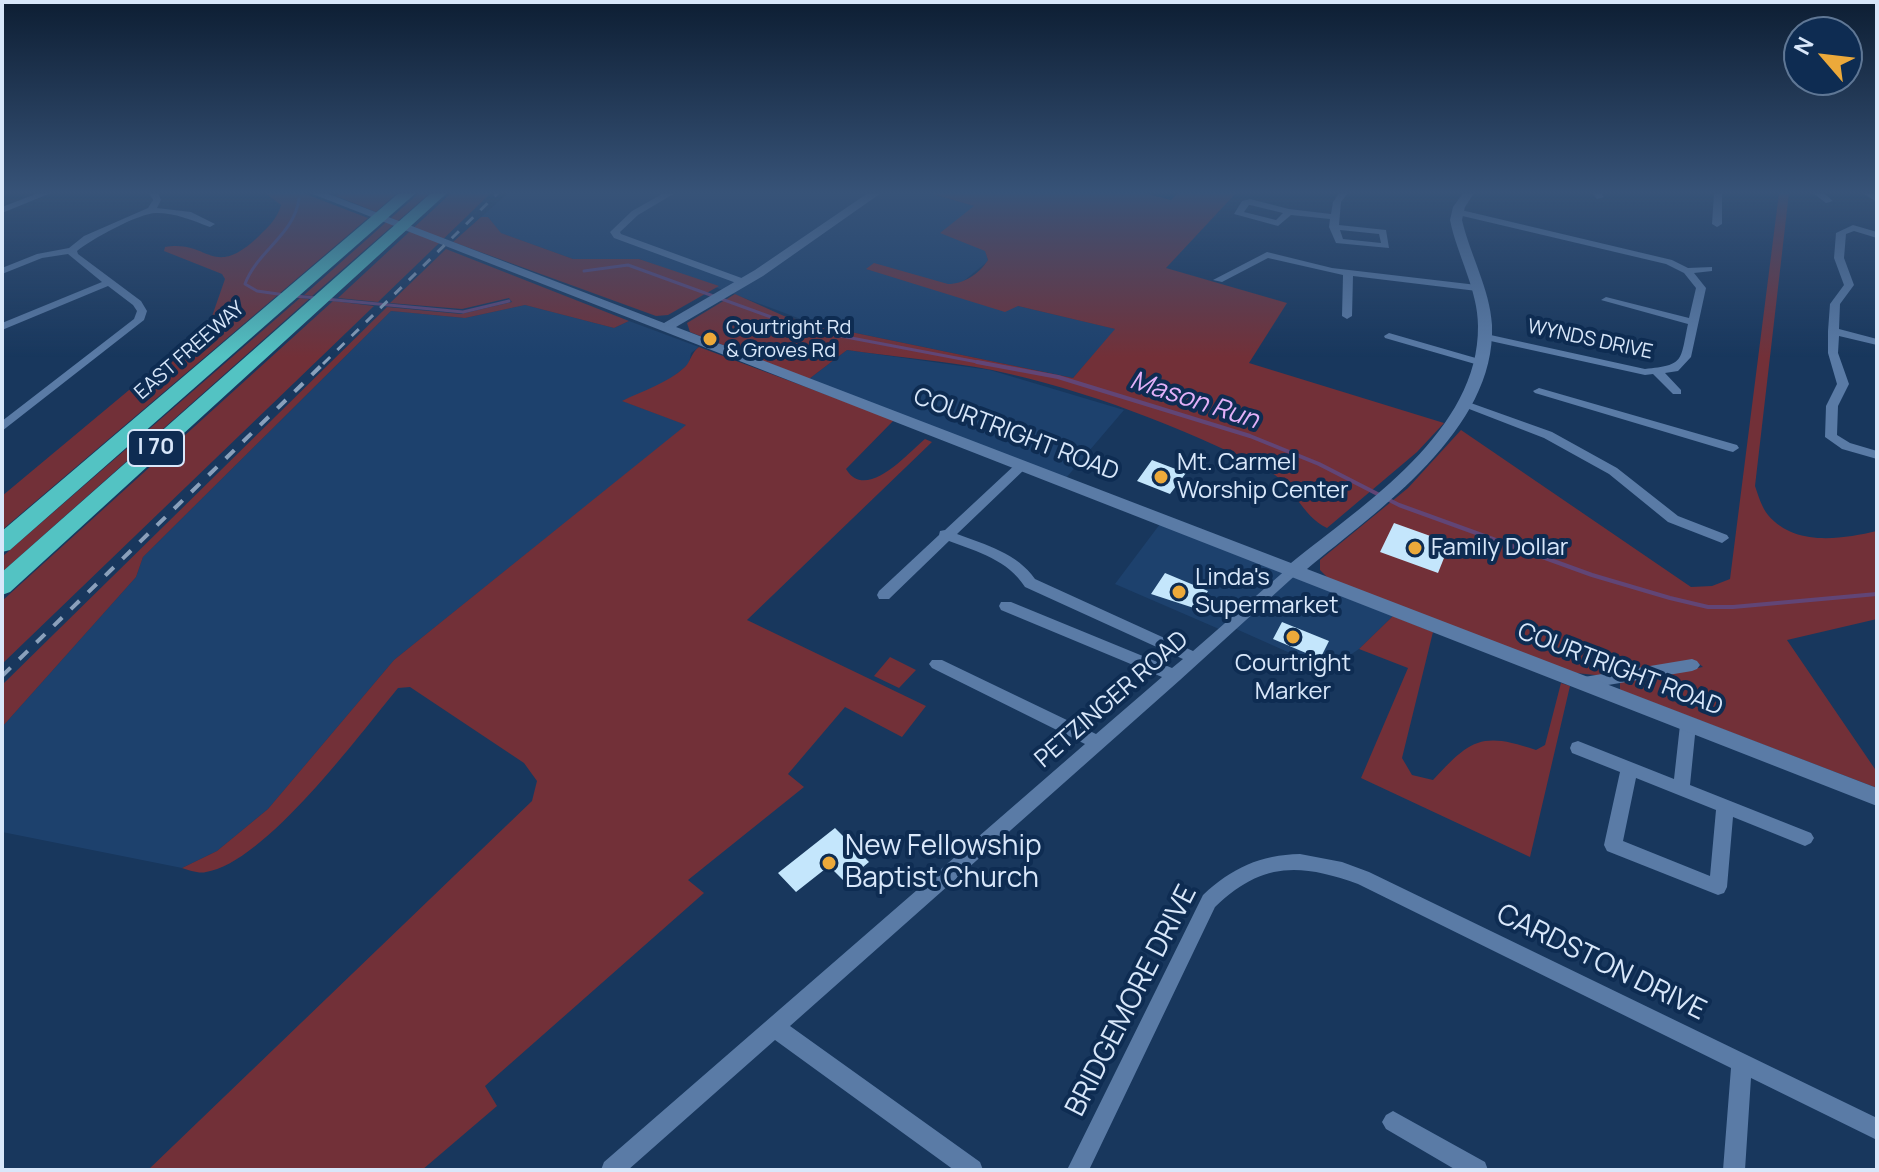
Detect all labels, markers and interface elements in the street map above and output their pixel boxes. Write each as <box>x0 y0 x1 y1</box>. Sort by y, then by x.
north arrow <box>1783 16 1863 96</box>
text: N <box>1787 32 1821 60</box>
street label: EAST FREEWAY <box>130 297 250 405</box>
street label: WYNDS DRIVE <box>1525 315 1655 365</box>
place label: Courtright Rd & Groves Rd <box>726 316 851 363</box>
marker: Courtright Rd & Groves Rd <box>701 330 719 348</box>
water label: Mason Run <box>1126 366 1262 436</box>
street label: COURTRIGHT ROAD <box>909 383 1123 487</box>
road number: I 70 <box>128 430 184 466</box>
place label: Mt. Carmel Worship Center <box>1177 449 1349 505</box>
marker: Mt. Carmel Worship Center <box>1152 468 1170 486</box>
place label: Family Dollar <box>1431 534 1568 562</box>
marker: Family Dollar <box>1406 539 1424 557</box>
place label: Linda's Supermarket <box>1195 564 1339 620</box>
marker: Linda's Supermarket <box>1170 583 1188 601</box>
street label: COURTRIGHT ROAD <box>1513 618 1727 722</box>
street label: PETZINGER ROAD <box>1030 626 1194 774</box>
marker: Courtright Marker <box>1284 628 1302 646</box>
place label: Courtright Marker <box>1235 650 1351 706</box>
place label: New Fellowship Baptist Church <box>845 830 1042 896</box>
marker: New Fellowship Baptist Church <box>820 854 838 872</box>
street label: BRIDGEMORE DRIVE <box>1059 880 1205 1122</box>
street label: CARDSTON DRIVE <box>1491 898 1711 1028</box>

